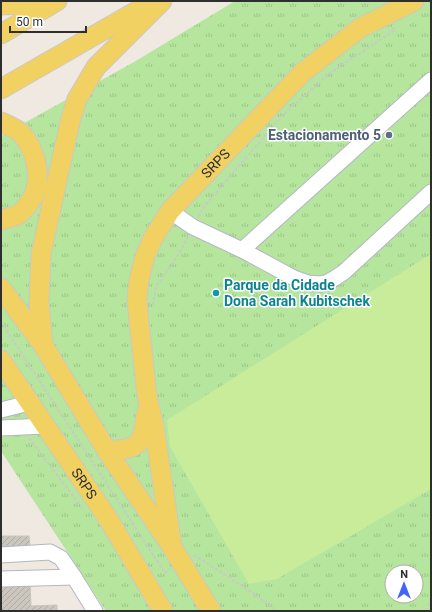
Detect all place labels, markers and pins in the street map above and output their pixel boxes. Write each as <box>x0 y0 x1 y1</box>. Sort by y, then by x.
place label: Estacionamento 5 <box>268 127 381 143</box>
marker: Estacionamento 5 <box>384 130 394 140</box>
place label: Parque da Cidade Dona Sarah Kubitschek <box>224 277 370 309</box>
marker: Parque da Cidade Dona Sarah Kubitschek <box>211 288 221 298</box>

